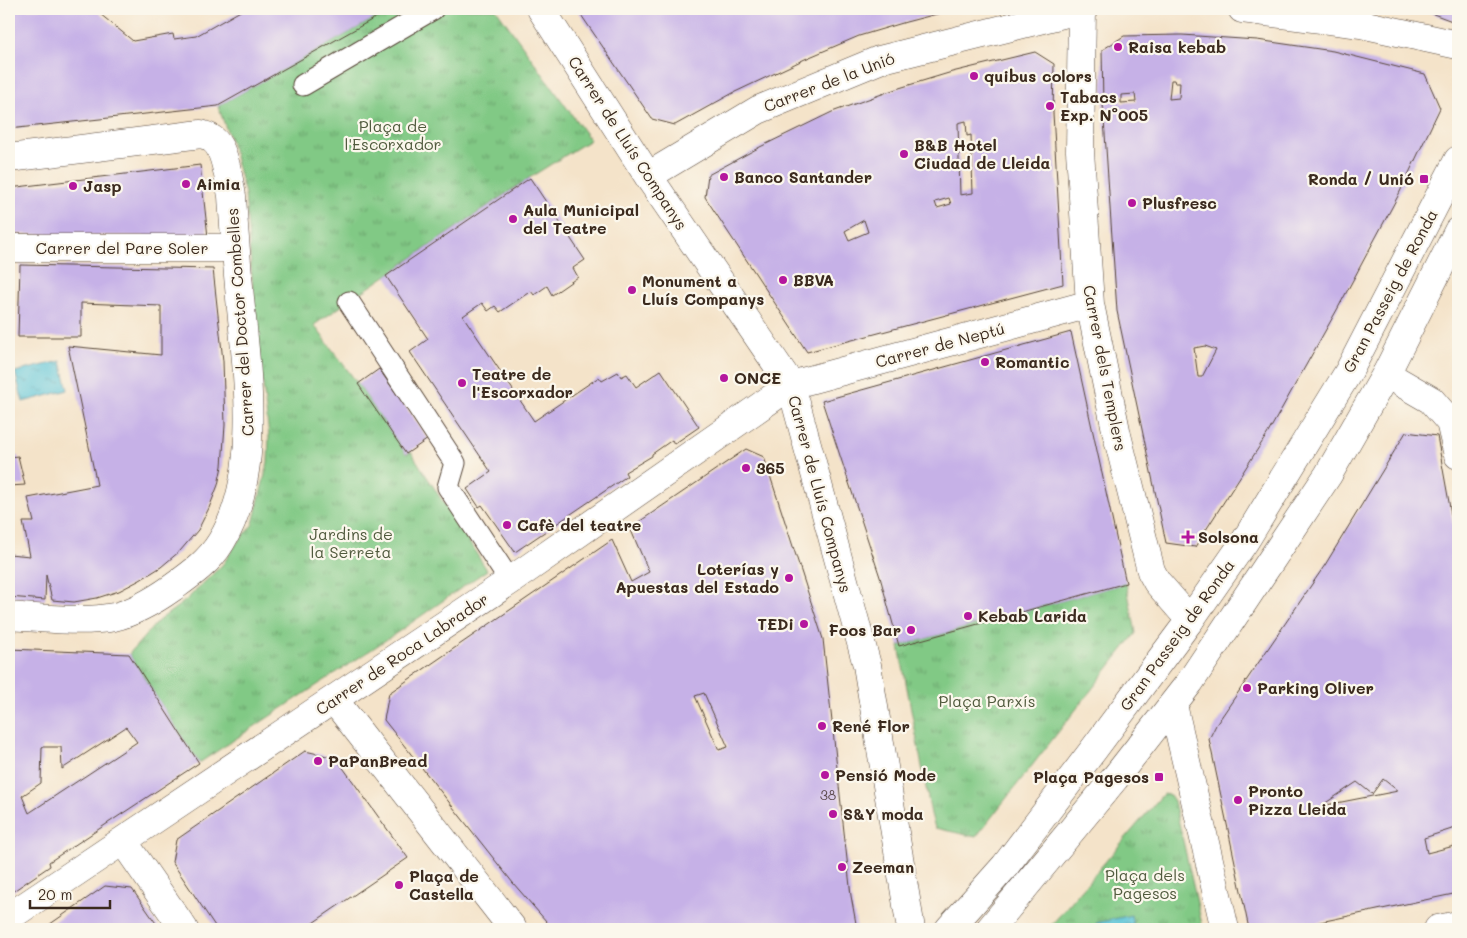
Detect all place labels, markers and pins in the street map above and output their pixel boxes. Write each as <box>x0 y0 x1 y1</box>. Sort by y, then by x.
place label: Raisa kebab <box>1128 36 1226 57</box>
marker: Raisa kebab <box>1112 41 1124 53</box>
place label: quibus colors <box>984 65 1092 86</box>
marker: quibus colors <box>968 70 980 82</box>
place label: Tabacs Exp. N°005 <box>1060 86 1148 125</box>
marker: Tabacs Exp. N°005 <box>1044 100 1056 112</box>
place label: B&B Hotel Ciudad de Lleida <box>914 134 1050 173</box>
marker: B&B Hotel Ciudad de Lleida <box>898 148 910 160</box>
place label: Banco Santander <box>734 166 872 187</box>
place label: Ronda / Unió <box>1308 168 1414 189</box>
marker: Banco Santander <box>718 171 730 183</box>
place label: Aimia <box>196 173 241 194</box>
marker: Ronda / Unió <box>1418 173 1430 185</box>
place label: Jasp <box>83 175 122 196</box>
marker: Aimia <box>180 178 192 190</box>
marker: Jasp <box>67 180 79 192</box>
place label: Plusfresc <box>1142 192 1217 213</box>
marker: Plusfresc <box>1126 197 1138 209</box>
place label: Aula Municipal del Teatre <box>523 199 639 238</box>
marker: Aula Municipal del Teatre <box>507 213 519 225</box>
place label: BBVA <box>793 269 834 290</box>
place label: Monument a Lluís Companys <box>642 270 764 309</box>
marker: BBVA <box>777 274 789 286</box>
marker: Monument a Lluís Companys <box>626 284 638 296</box>
place label: Romantic <box>995 351 1070 372</box>
marker: Romantic <box>979 356 991 368</box>
place label: Teatre de l'Escorxador <box>472 363 573 402</box>
place label: ONCE <box>734 367 781 388</box>
marker: ONCE <box>718 372 730 384</box>
marker: Teatre de l'Escorxador <box>456 377 468 389</box>
place label: 365 <box>756 457 785 478</box>
marker: 365 <box>740 462 752 474</box>
place label: Cafè del teatre <box>517 514 641 535</box>
marker: Cafè del teatre <box>501 519 513 531</box>
place label: Solsona <box>1198 526 1259 547</box>
marker: Solsona <box>1182 531 1194 543</box>
place label: Loterías y Apuestas del Estado <box>615 558 779 597</box>
marker: Loterías y Apuestas del Estado <box>783 572 795 584</box>
place label: Kebab Larida <box>978 605 1087 626</box>
marker: Kebab Larida <box>962 610 974 622</box>
place label: TEDi <box>757 613 794 634</box>
marker: TEDi <box>798 618 810 630</box>
place label: Foos Bar <box>829 619 901 640</box>
marker: Foos Bar <box>905 624 917 636</box>
place label: Parking Oliver <box>1257 677 1374 698</box>
marker: Parking Oliver <box>1241 682 1253 694</box>
place label: René Flor <box>832 715 910 736</box>
marker: René Flor <box>816 720 828 732</box>
place label: PaPanBread <box>328 750 427 771</box>
marker: PaPanBread <box>312 755 324 767</box>
place label: Pensió Mode <box>835 764 936 785</box>
place label: Plaça Pagesos <box>1033 766 1149 787</box>
marker: Pensió Mode <box>819 769 831 781</box>
marker: Plaça Pagesos <box>1153 771 1165 783</box>
place label: Pronto Pizza Lleida <box>1248 780 1347 819</box>
marker: Pronto Pizza Lleida <box>1232 794 1244 806</box>
place label: S&Y moda <box>843 803 924 824</box>
marker: S&Y moda <box>827 808 839 820</box>
place label: Zeeman <box>852 856 914 877</box>
marker: Zeeman <box>836 861 848 873</box>
place label: Plaça de Castella <box>409 865 479 904</box>
marker: Plaça de Castella <box>393 879 405 891</box>

